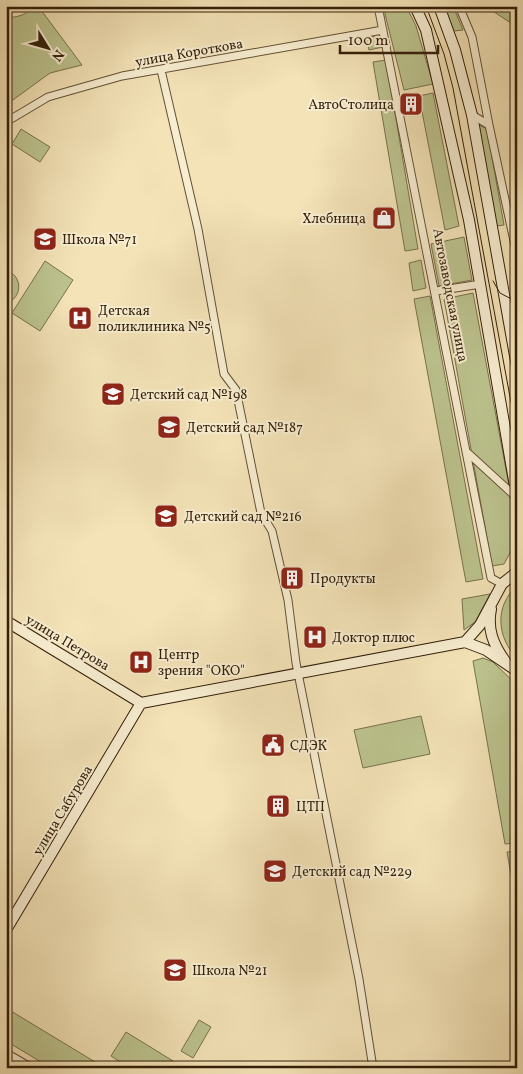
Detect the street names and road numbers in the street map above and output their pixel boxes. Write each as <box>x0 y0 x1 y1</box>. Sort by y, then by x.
street label: улица Короткова <box>134 35 245 72</box>
street label: Автозаводская улица <box>427 227 472 364</box>
street label: улица Петрова <box>21 611 113 676</box>
street label: улица Сабурова <box>29 762 98 860</box>

